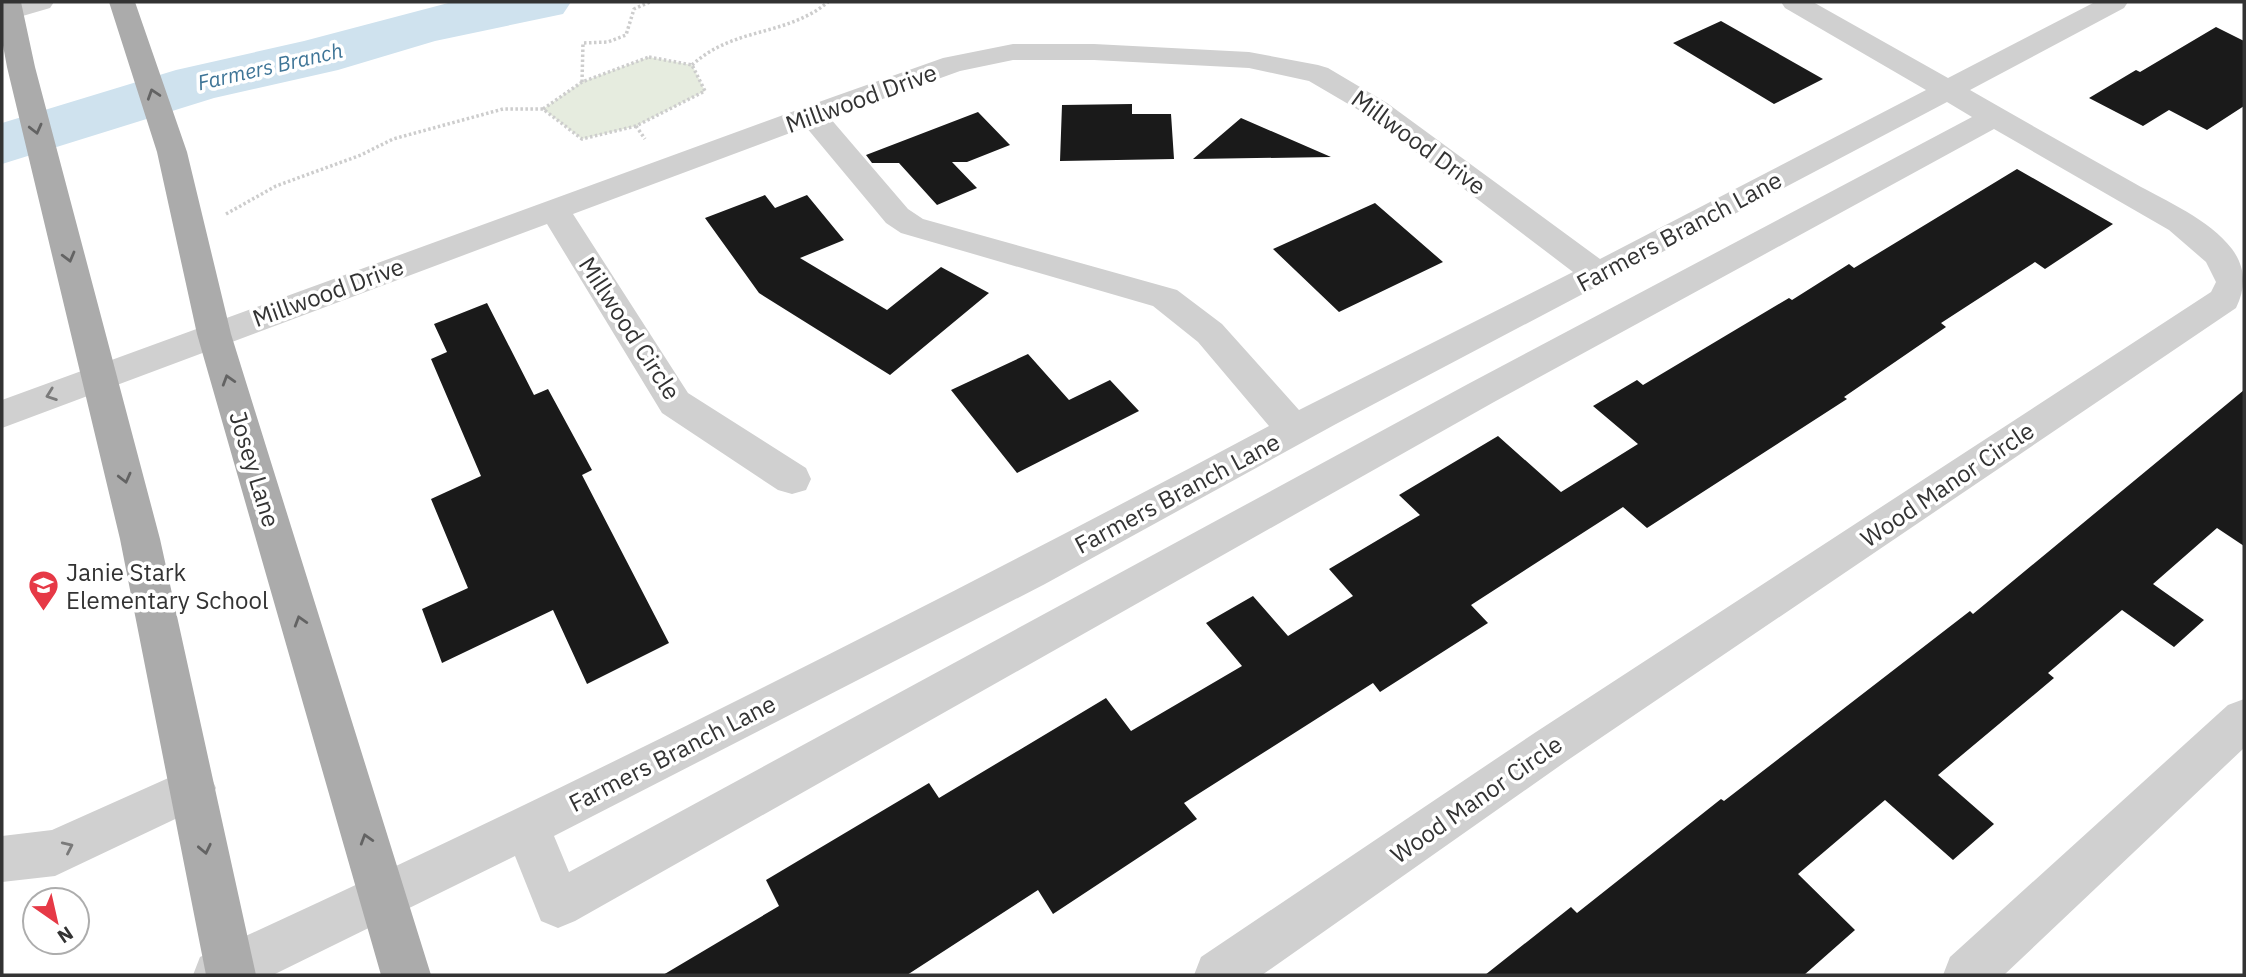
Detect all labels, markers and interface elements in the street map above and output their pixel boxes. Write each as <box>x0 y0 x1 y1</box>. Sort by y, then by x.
water label: Farmers Branch <box>195 36 345 96</box>
street label: Millwood Drive <box>781 56 941 140</box>
street label: Millwood Drive <box>1345 82 1493 202</box>
one-way arrow <box>147 89 162 101</box>
one-way arrow <box>28 123 42 135</box>
street label: Farmers Branch Lane <box>1571 163 1787 299</box>
street label: Millwood Drive <box>248 250 408 334</box>
street label: Millwood Circle <box>572 250 688 406</box>
one-way arrow <box>61 251 75 263</box>
one-way arrow <box>222 374 237 386</box>
one-way arrow <box>45 387 57 401</box>
street label: Josey Lane <box>222 407 288 531</box>
street label: Wood Manor Circle <box>1854 414 2040 554</box>
street label: Farmers Branch Lane <box>1069 425 1285 561</box>
one-way arrow <box>117 471 131 483</box>
place label: Janie Stark Elementary School <box>66 556 268 616</box>
school or university icon: Janie Stark Elementary School <box>26 569 60 613</box>
one-way arrow <box>294 616 309 628</box>
street label: Farmers Branch Lane <box>563 687 781 819</box>
street label: Wood Manor Circle <box>1384 728 1568 870</box>
one-way arrow <box>359 834 374 846</box>
one-way arrow <box>61 841 73 855</box>
one-way arrow <box>196 843 211 855</box>
north arrow <box>21 886 91 956</box>
text: N <box>53 921 78 949</box>

